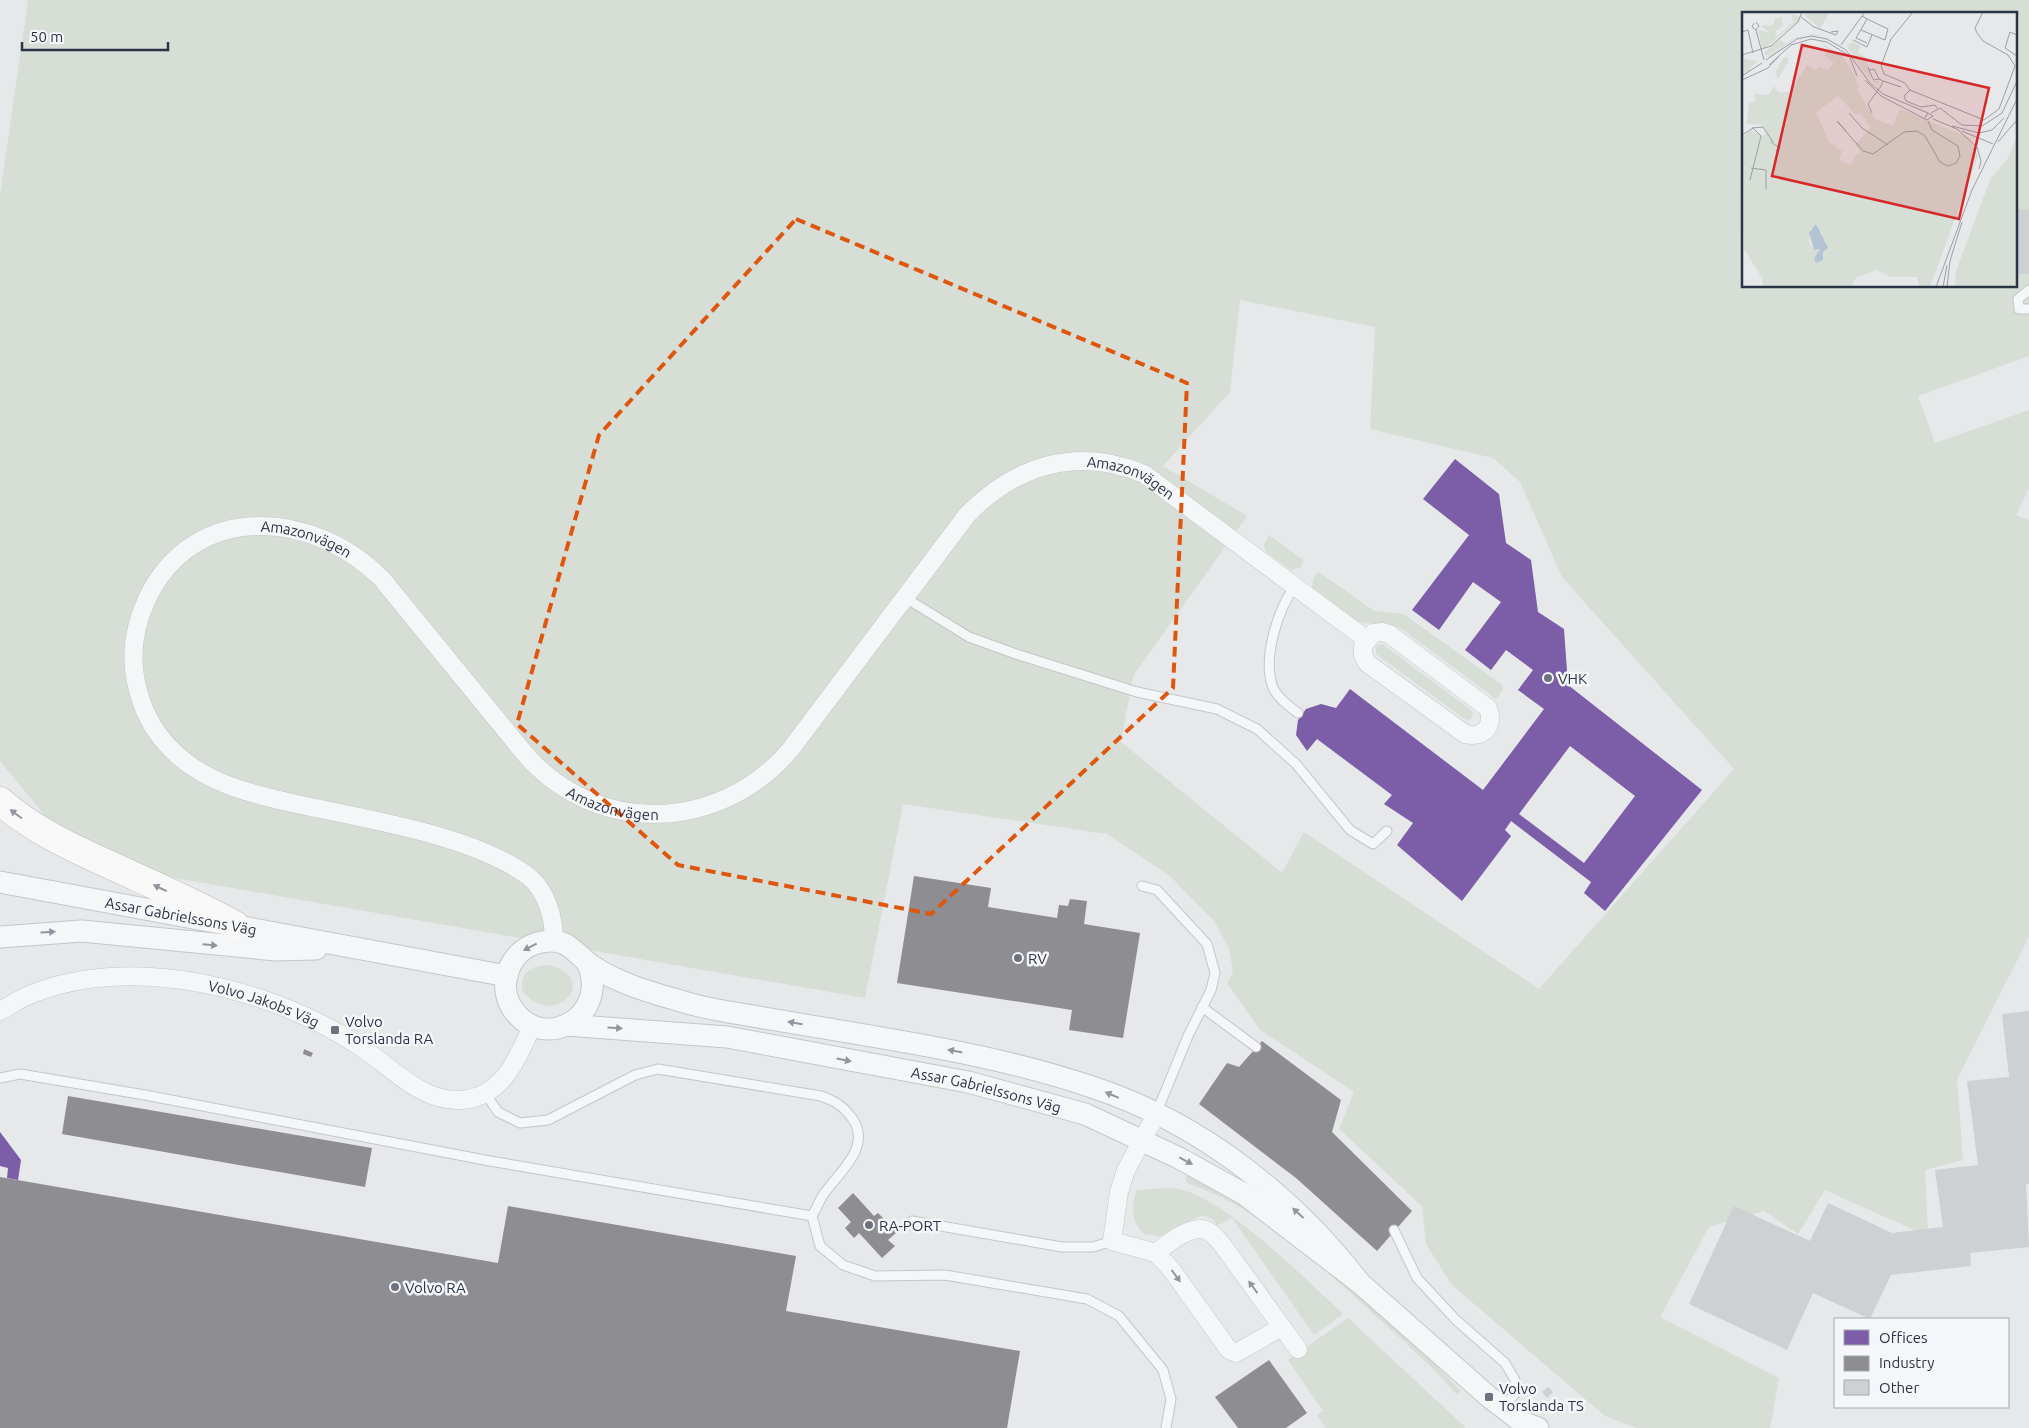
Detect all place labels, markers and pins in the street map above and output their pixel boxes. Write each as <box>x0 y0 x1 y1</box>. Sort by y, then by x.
place label: VHK <box>1558 670 1587 687</box>
marker: VHK <box>1542 672 1554 684</box>
place label: RV <box>1028 950 1047 967</box>
marker: RV <box>1012 952 1024 964</box>
place label: Volvo Torslanda RA <box>345 1013 434 1047</box>
marker: Volvo Torslanda RA <box>329 1024 341 1036</box>
place label: RA-PORT <box>879 1217 942 1234</box>
marker: RA-PORT <box>863 1219 875 1231</box>
place label: Volvo RA <box>405 1279 466 1296</box>
marker: Volvo RA <box>389 1281 401 1293</box>
place label: Volvo Torslanda TS <box>1499 1380 1584 1414</box>
marker: Volvo Torslanda TS <box>1483 1391 1495 1403</box>

